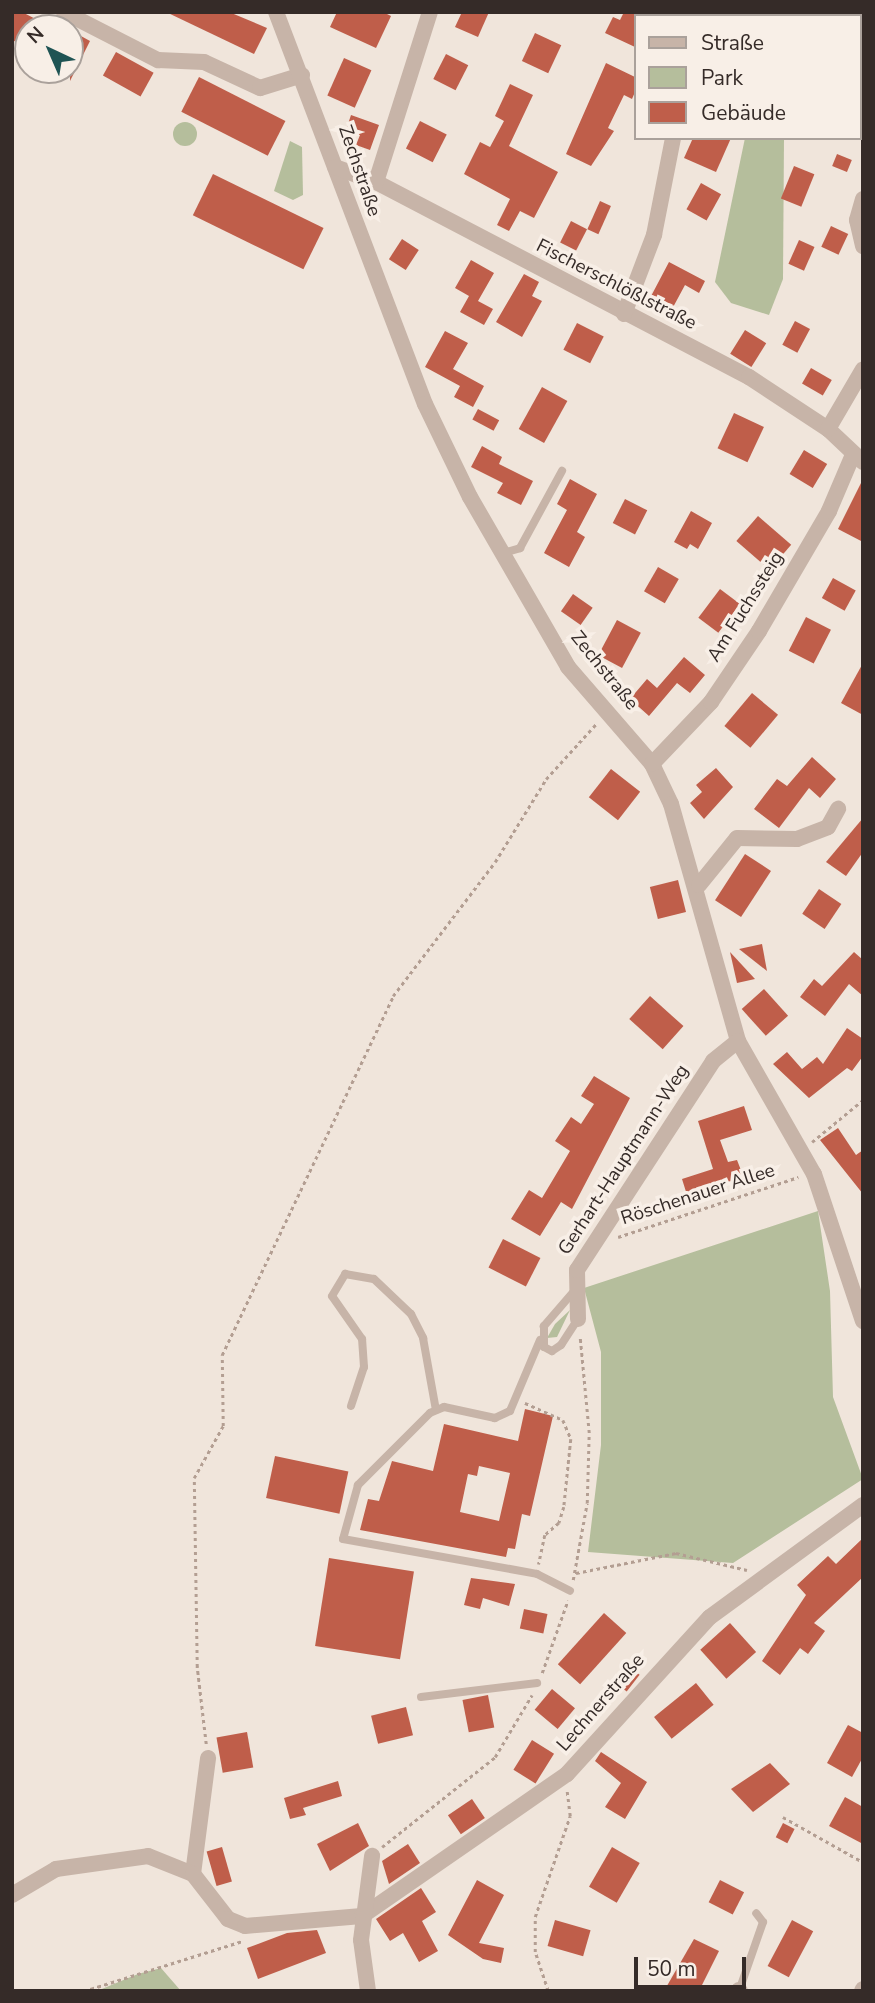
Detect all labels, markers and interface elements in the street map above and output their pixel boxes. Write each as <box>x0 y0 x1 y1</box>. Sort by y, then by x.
north arrow <box>14 14 84 84</box>
legend <box>634 14 861 140</box>
text: N <box>22 21 50 50</box>
text: Straße <box>701 29 764 57</box>
text: Park <box>701 64 743 92</box>
text: Gebäude <box>701 99 786 127</box>
street label: Zechstraße <box>333 122 385 220</box>
street label: Fischerschlößlstraße <box>532 235 700 335</box>
street label: Am Fuchssteig <box>703 548 789 666</box>
street label: Zechstraße <box>565 627 643 715</box>
street label: Gerhart-Hauptmann-Weg <box>554 1061 694 1259</box>
street label: Röschenauer Allee <box>618 1159 778 1231</box>
street label: Lechnerstraße <box>552 1650 650 1756</box>
scale bar <box>637 1944 749 1988</box>
text: 50 m <box>647 1955 696 1983</box>

